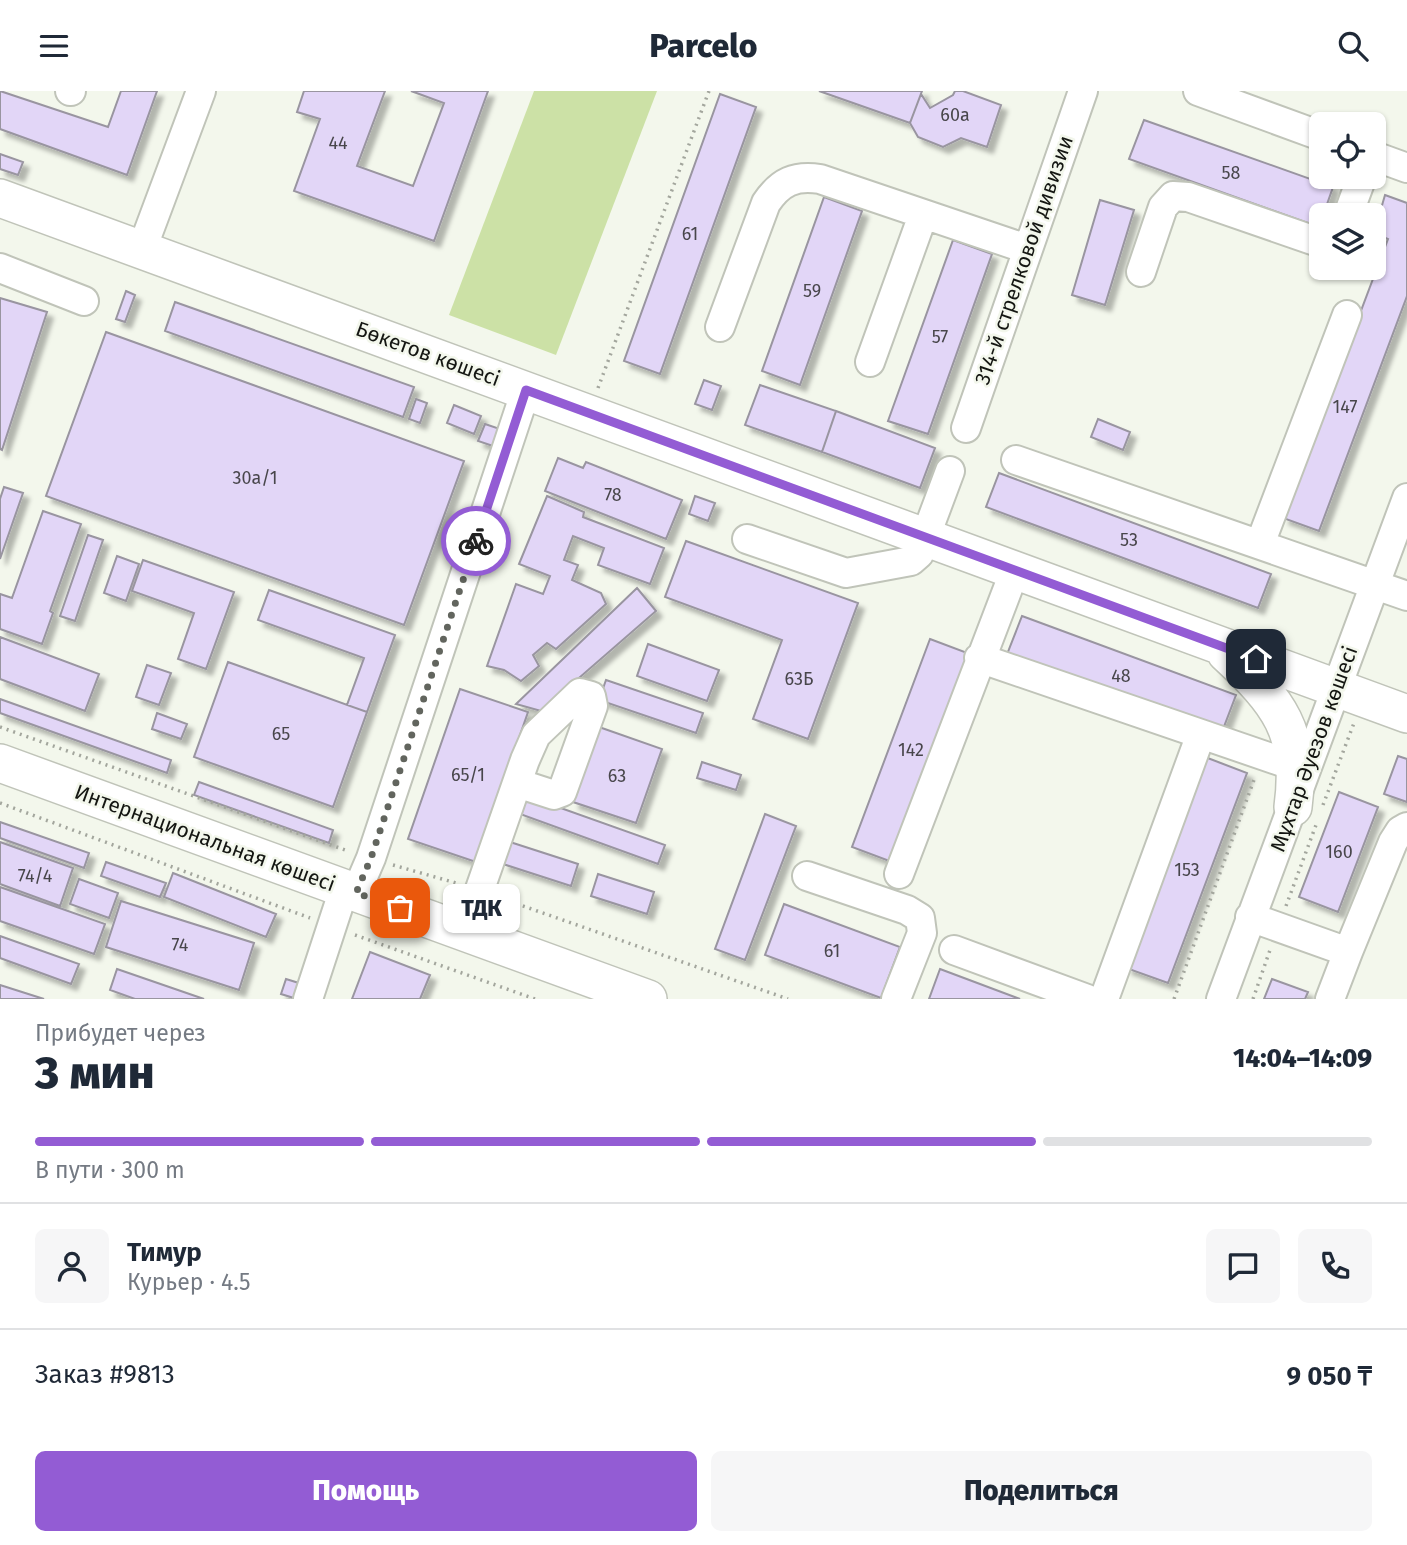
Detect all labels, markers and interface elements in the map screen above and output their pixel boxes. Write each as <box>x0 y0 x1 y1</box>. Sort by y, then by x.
icon: menu <box>35 27 73 65</box>
text: Parcelo <box>650 27 757 65</box>
icon: search <box>1334 27 1372 65</box>
house number: 60а <box>940 104 970 126</box>
map controls <box>1309 112 1386 280</box>
button: locate <box>1309 112 1386 189</box>
house number: 44 <box>328 132 348 154</box>
street label: 314-й стрелковой дивизии <box>969 132 1079 388</box>
house number: 58 <box>1222 162 1241 184</box>
button: layers <box>1309 203 1386 280</box>
house number: 61 <box>682 223 698 245</box>
house number: 59 <box>803 280 821 302</box>
street label: Бөкетов көшесі <box>352 316 504 392</box>
house number: 57 <box>932 326 948 348</box>
house number: 147 <box>1333 396 1357 418</box>
house number: 30а/1 <box>233 467 277 489</box>
house number: 78 <box>604 484 622 506</box>
courier <box>441 506 511 576</box>
icon: bike <box>457 522 495 560</box>
house number: 53 <box>1120 529 1138 551</box>
pin <box>1226 629 1286 689</box>
icon: home <box>1237 640 1275 678</box>
street label: Мұхтар Әуезов көшесі <box>1265 643 1363 855</box>
house number: 48 <box>1111 665 1131 687</box>
house number: 63Б <box>785 668 813 690</box>
house number: 65 <box>272 723 290 745</box>
house number: 142 <box>898 739 924 761</box>
house number: 65/1 <box>451 764 485 786</box>
house number: 63 <box>608 765 626 787</box>
street label: Интернациональная көшесі <box>71 779 339 897</box>
house number: 160 <box>1325 841 1353 863</box>
house number: 153 <box>1174 859 1200 881</box>
house number: 74/4 <box>18 865 53 887</box>
pin <box>370 878 430 938</box>
callout: ТДК <box>442 883 519 933</box>
icon: bag <box>381 889 419 927</box>
text: ТДК <box>461 894 502 922</box>
house number: 74 <box>172 934 189 956</box>
house number: 61 <box>824 940 840 962</box>
text: Прибудет через <box>35 1019 206 1047</box>
text: 14:04–14:09 <box>1233 1043 1372 1074</box>
text: 3 мин <box>35 1045 155 1100</box>
text: В пути · 300 m <box>35 1156 185 1184</box>
button: person <box>35 1229 109 1303</box>
button: chat <box>1206 1229 1280 1303</box>
button: phone <box>1298 1229 1372 1303</box>
text: Тимур <box>127 1237 202 1268</box>
text: Курьер · 4.5 <box>127 1268 251 1296</box>
text: Заказ #9813 <box>35 1359 175 1390</box>
text: 9 050 ₸ <box>1287 1361 1372 1392</box>
button: Помощь <box>35 1451 697 1531</box>
button: Поделиться <box>711 1451 1372 1531</box>

